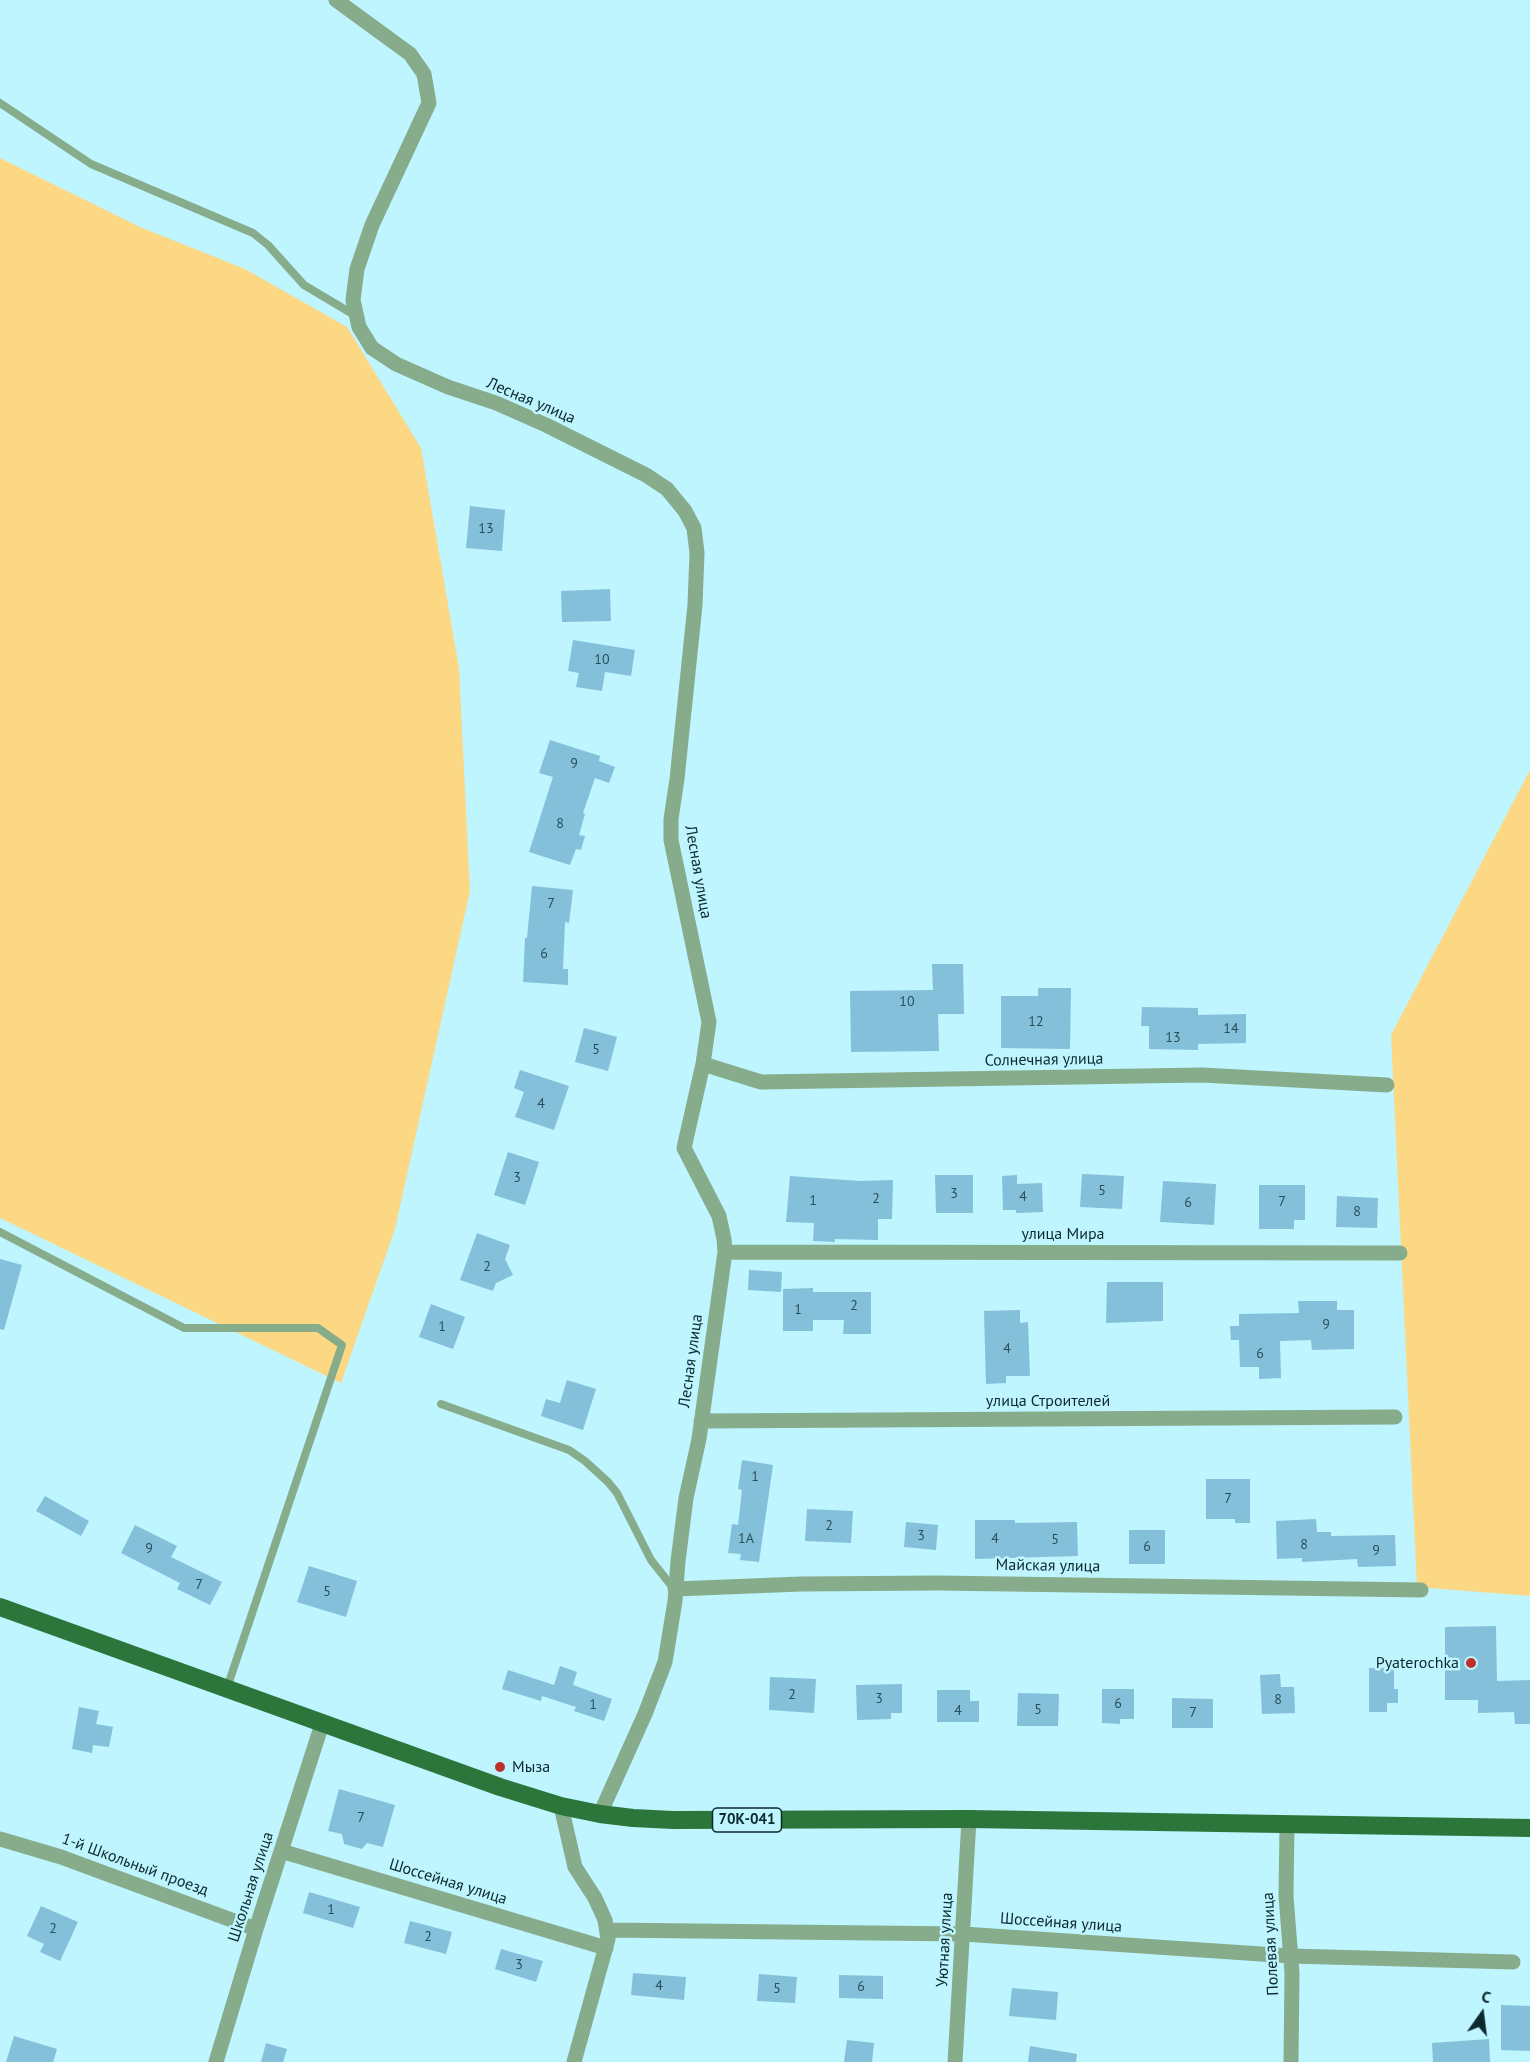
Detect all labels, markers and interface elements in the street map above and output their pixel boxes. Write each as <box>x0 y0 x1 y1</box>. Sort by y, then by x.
street label: Лесная улица <box>484 374 578 428</box>
house number: 13 <box>478 521 494 537</box>
house number: 10 <box>594 652 610 668</box>
house number: 9 <box>570 756 578 772</box>
house number: 8 <box>556 816 564 832</box>
street label: Лесная улица <box>680 824 716 920</box>
house number: 7 <box>547 896 555 912</box>
house number: 6 <box>540 946 548 962</box>
house number: 10 <box>899 994 915 1010</box>
house number: 12 <box>1028 1014 1044 1030</box>
house number: 14 <box>1223 1021 1239 1037</box>
house number: 13 <box>1165 1030 1181 1046</box>
house number: 5 <box>592 1042 600 1058</box>
street label: Солнечная улица <box>984 1049 1104 1071</box>
house number: 4 <box>537 1096 545 1112</box>
house number: 3 <box>513 1170 521 1186</box>
house number: 5 <box>1098 1183 1106 1199</box>
house number: 3 <box>950 1186 958 1202</box>
house number: 4 <box>1019 1189 1027 1205</box>
house number: 2 <box>872 1191 880 1207</box>
house number: 1 <box>809 1193 817 1209</box>
house number: 7 <box>1278 1194 1286 1210</box>
house number: 6 <box>1184 1195 1192 1211</box>
house number: 8 <box>1353 1204 1361 1220</box>
street label: улица Мира <box>1022 1224 1104 1244</box>
house number: 2 <box>483 1259 491 1275</box>
house number: 2 <box>850 1298 858 1314</box>
house number: 1 <box>794 1302 802 1318</box>
street label: Лесная улица <box>675 1313 707 1409</box>
house number: 9 <box>1322 1317 1330 1333</box>
house number: 1 <box>438 1319 446 1335</box>
house number: 4 <box>1003 1341 1011 1357</box>
house number: 6 <box>1256 1346 1264 1362</box>
street label: улица Строителей <box>986 1391 1110 1411</box>
house number: 1 <box>751 1469 759 1485</box>
house number: 7 <box>1224 1491 1232 1507</box>
house number: 2 <box>825 1518 833 1534</box>
house number: 3 <box>917 1528 925 1544</box>
house number: 1А <box>738 1531 754 1547</box>
house number: 4 <box>991 1531 999 1547</box>
house number: 5 <box>1051 1532 1059 1548</box>
house number: 8 <box>1300 1537 1308 1553</box>
house number: 6 <box>1143 1539 1151 1555</box>
house number: 9 <box>145 1541 153 1557</box>
house number: 9 <box>1372 1543 1380 1559</box>
street label: Майская улица <box>995 1555 1101 1577</box>
house number: 7 <box>195 1577 203 1593</box>
house number: 5 <box>323 1584 331 1600</box>
place label: Pyaterochka <box>1376 1653 1459 1673</box>
marker: Pyaterochka <box>1464 1656 1478 1670</box>
house number: 2 <box>788 1687 796 1703</box>
house number: 3 <box>875 1691 883 1707</box>
house number: 8 <box>1274 1692 1282 1708</box>
house number: 6 <box>1114 1696 1122 1712</box>
house number: 1 <box>589 1697 597 1713</box>
house number: 5 <box>1034 1702 1042 1718</box>
house number: 4 <box>954 1703 962 1719</box>
house number: 7 <box>1189 1705 1197 1721</box>
place label: Мыза <box>512 1757 550 1777</box>
marker: Мыза <box>493 1760 507 1774</box>
road number: 70К-041 <box>712 1808 782 1832</box>
house number: 7 <box>357 1810 365 1826</box>
street label: 1-й Школьный проезд <box>59 1830 211 1900</box>
street label: Школьная улица <box>224 1830 278 1944</box>
street label: Шоссейная улица <box>387 1855 509 1909</box>
street label: Уютная улица <box>933 1892 957 1988</box>
street label: Полевая улица <box>1259 1892 1283 1996</box>
house number: 1 <box>327 1902 335 1918</box>
street label: Шоссейная улица <box>999 1909 1123 1937</box>
house number: 2 <box>49 1921 57 1937</box>
house number: 2 <box>424 1929 432 1945</box>
house number: 3 <box>515 1957 523 1973</box>
house number: 4 <box>655 1978 663 1994</box>
house number: 6 <box>857 1979 865 1995</box>
house number: 5 <box>773 1981 781 1997</box>
north arrow <box>1452 1984 1512 2044</box>
text: С <box>1480 1986 1493 2007</box>

